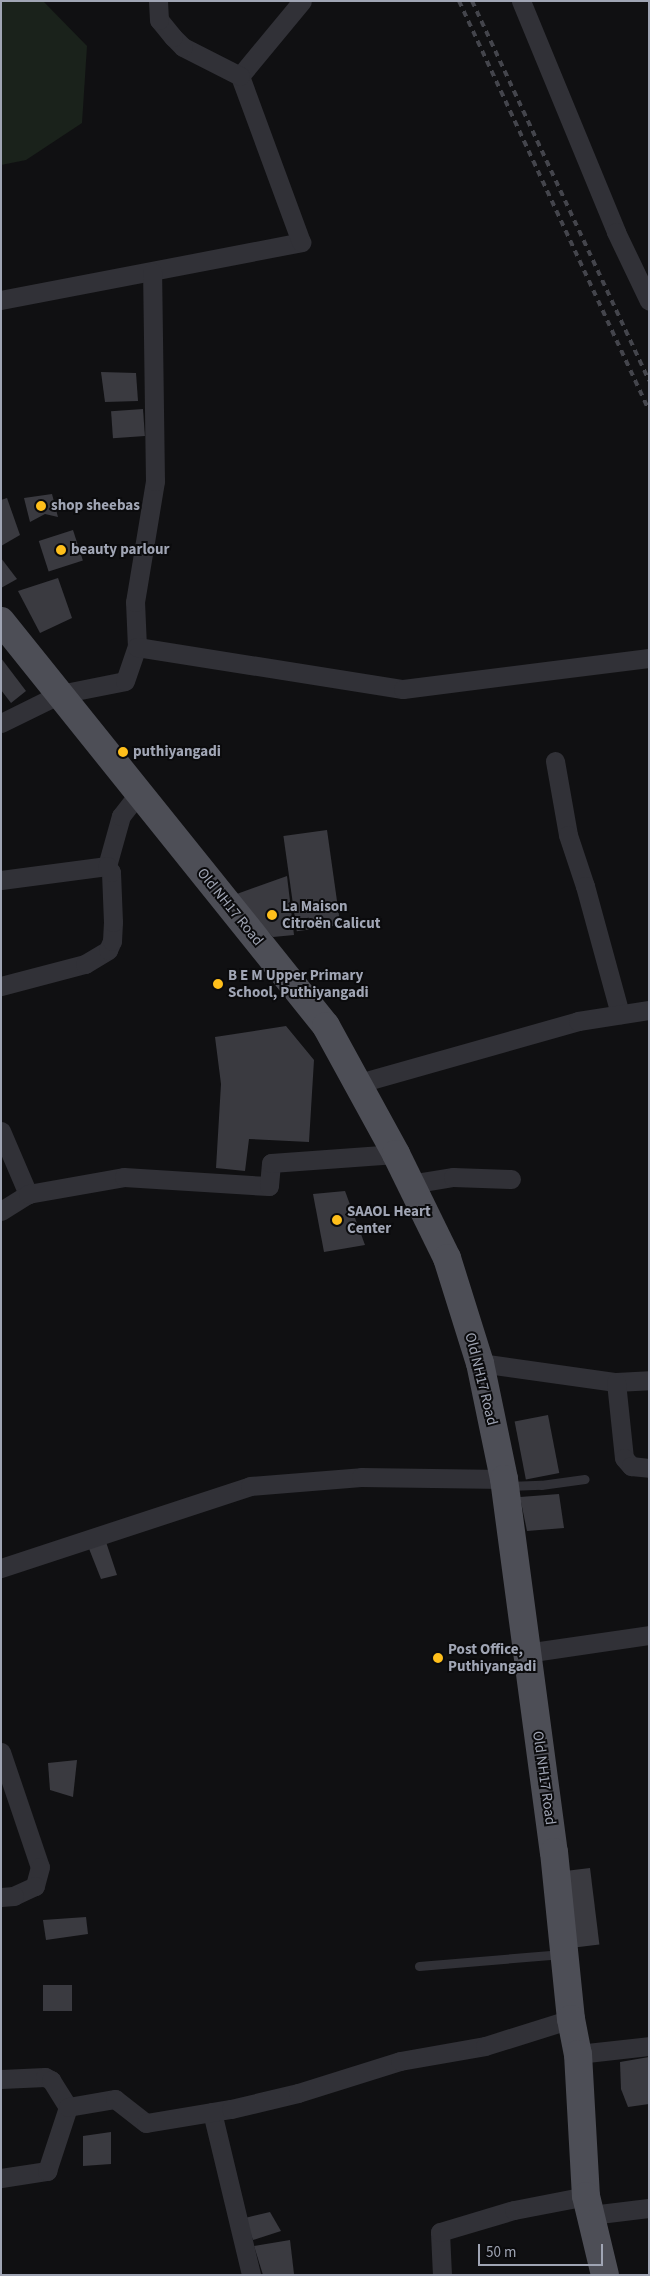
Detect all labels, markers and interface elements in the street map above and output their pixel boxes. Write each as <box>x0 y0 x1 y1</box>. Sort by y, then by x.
place label: shop sheebas <box>51 497 140 515</box>
marker: shop sheebas <box>35 500 47 512</box>
place label: beauty parlour <box>71 541 170 559</box>
marker: beauty parlour <box>55 544 67 556</box>
place label: puthiyangadi <box>133 743 221 761</box>
marker: puthiyangadi <box>117 746 129 758</box>
street label: Old NH17 Road <box>193 865 267 949</box>
place label: La Maison Citroën Calicut <box>282 897 380 932</box>
marker: La Maison Citroën Calicut <box>266 909 278 921</box>
place label: B E M Upper Primary School, Puthiyangadi <box>228 966 369 1001</box>
marker: B E M Upper Primary School, Puthiyangadi <box>212 978 224 990</box>
place label: SAAOL Heart Center <box>347 1202 431 1237</box>
marker: SAAOL Heart Center <box>331 1214 343 1226</box>
street label: Old NH17 Road <box>461 1331 501 1427</box>
place label: Post Office, Puthiyangadi <box>448 1640 536 1675</box>
marker: Post Office, Puthiyangadi <box>432 1652 444 1664</box>
street label: Old NH17 Road <box>528 1730 560 1826</box>
scale bar <box>480 2234 605 2266</box>
text: 50 m <box>486 2242 516 2263</box>

